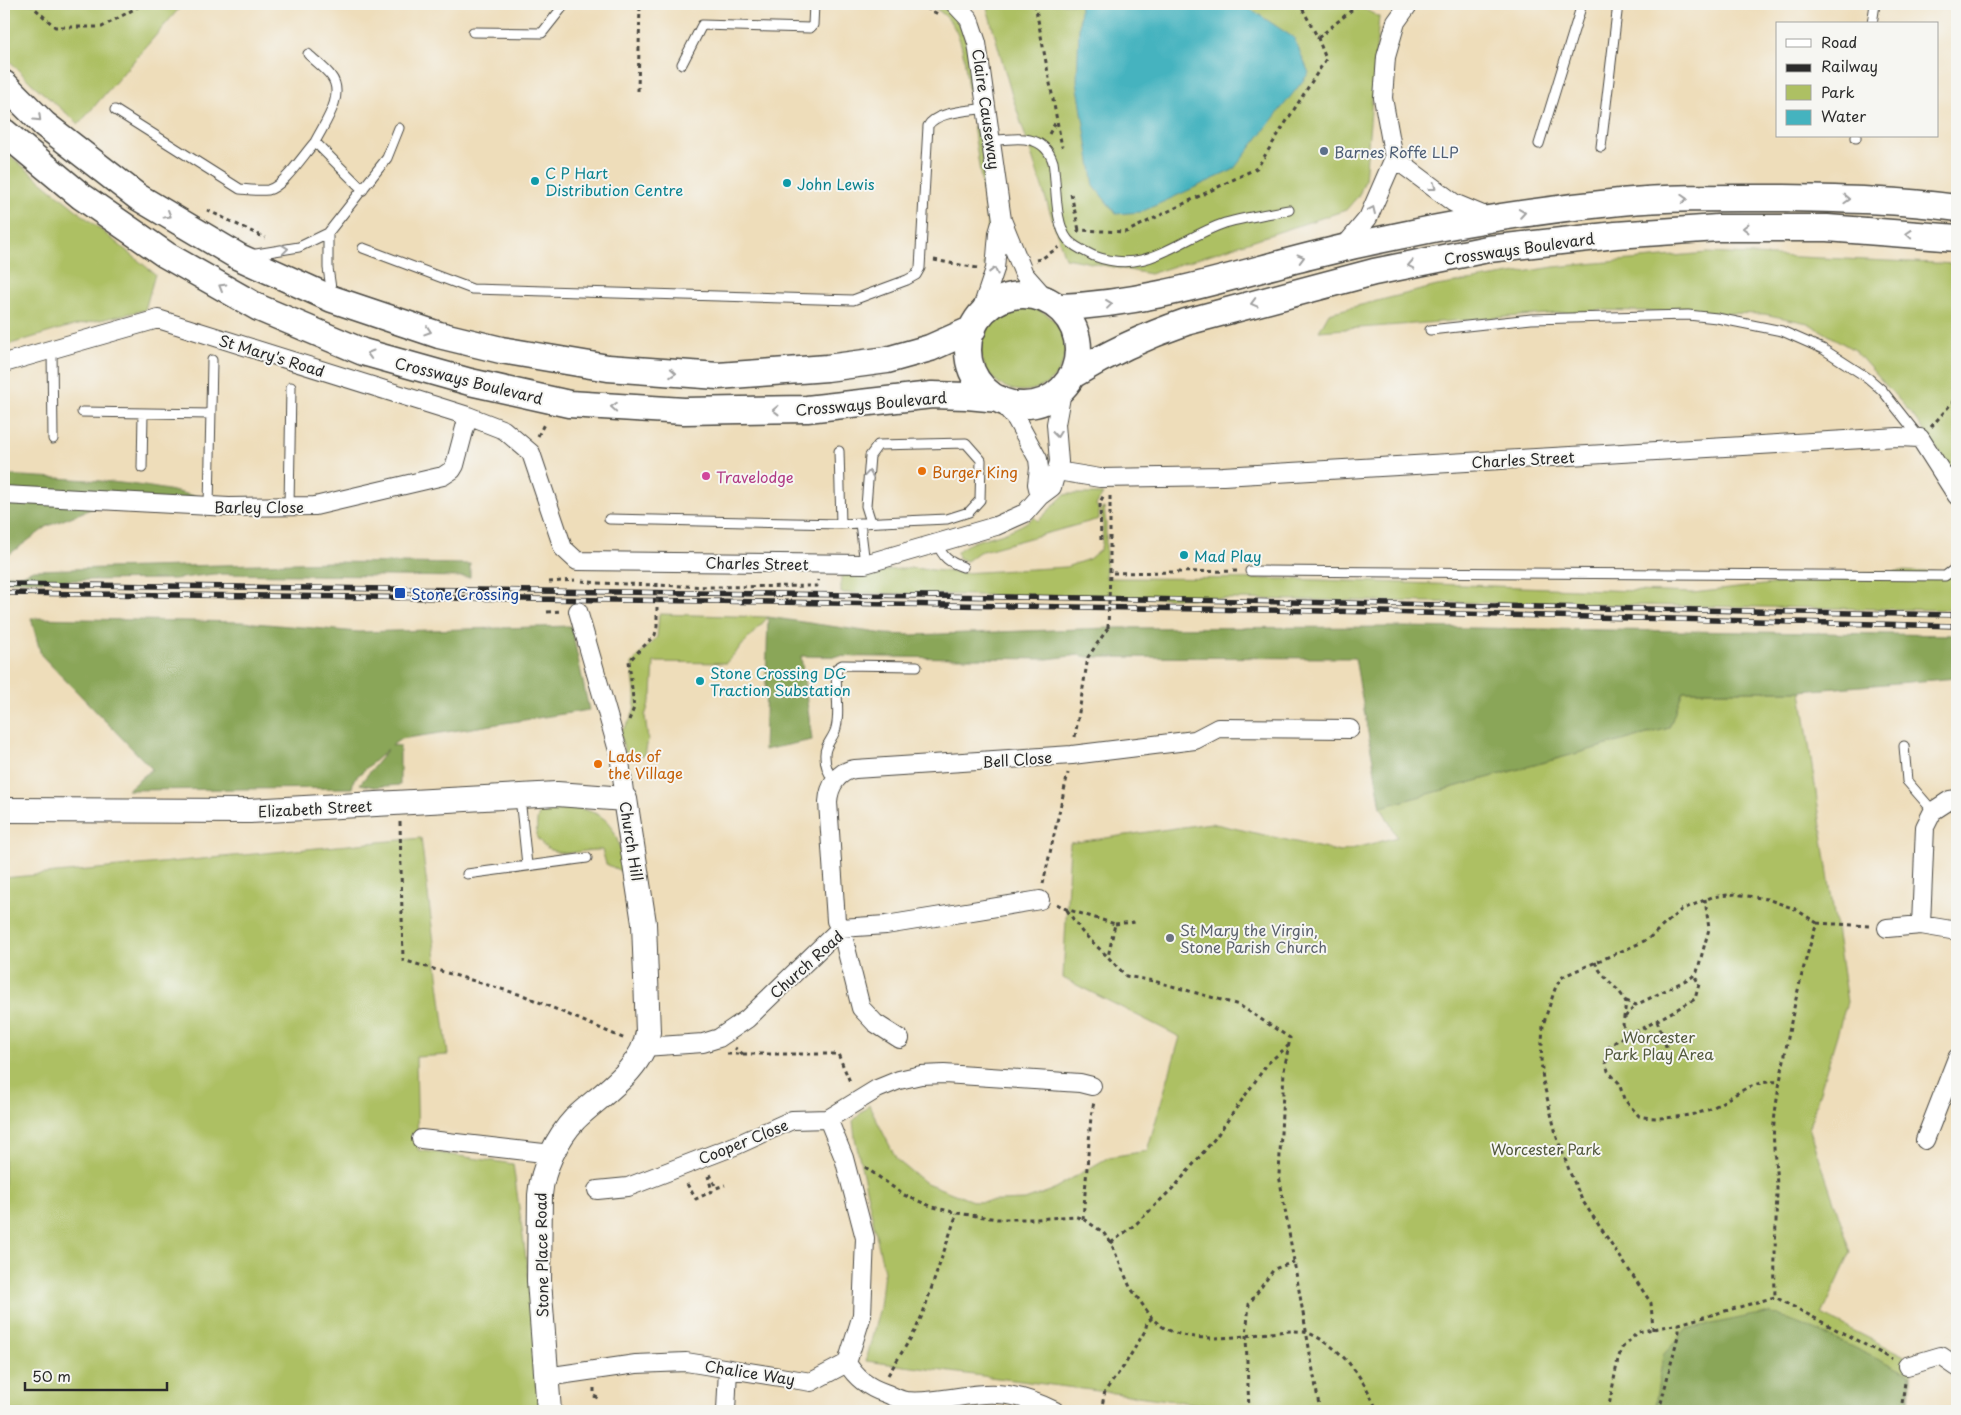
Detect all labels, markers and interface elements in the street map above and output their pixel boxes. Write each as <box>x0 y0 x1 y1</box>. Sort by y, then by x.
legend <box>1776 22 1938 138</box>
text: Road <box>1821 30 1857 53</box>
street label: Claire Causeway <box>967 47 1007 171</box>
text: Railway <box>1821 54 1878 77</box>
text: Park <box>1821 80 1855 103</box>
text: Water <box>1821 104 1866 127</box>
one-way arrow <box>33 112 42 121</box>
place label: Barnes Roffe LLP <box>1334 140 1459 163</box>
marker: Barnes Roffe LLP <box>1318 145 1330 157</box>
place label: C P Hart Distribution Centre <box>545 161 683 201</box>
place label: John Lewis <box>797 172 875 195</box>
marker: C P Hart Distribution Centre <box>529 175 541 187</box>
marker: John Lewis <box>781 177 793 189</box>
one-way arrow <box>1427 182 1436 190</box>
one-way arrow <box>1680 194 1688 205</box>
one-way arrow <box>1843 194 1851 205</box>
one-way arrow <box>1366 206 1376 215</box>
one-way arrow <box>163 209 172 219</box>
one-way arrow <box>1518 209 1527 219</box>
one-way arrow <box>1742 223 1750 233</box>
street label: Crossways Boulevard <box>1442 226 1596 270</box>
one-way arrow <box>1904 229 1912 240</box>
one-way arrow <box>281 244 289 255</box>
one-way arrow <box>1296 254 1304 264</box>
one-way arrow <box>1407 259 1416 269</box>
one-way arrow <box>988 266 999 275</box>
one-way arrow <box>219 283 228 293</box>
one-way arrow <box>1249 297 1258 308</box>
one-way arrow <box>1105 299 1113 310</box>
one-way arrow <box>423 326 431 336</box>
street label: St Mary's Road <box>216 328 328 382</box>
one-way arrow <box>366 349 375 359</box>
street label: Crossways Boulevard <box>392 350 546 410</box>
one-way arrow <box>670 367 678 378</box>
street label: Crossways Boulevard <box>794 385 948 421</box>
one-way arrow <box>609 401 617 412</box>
one-way arrow <box>772 405 780 415</box>
one-way arrow <box>1051 430 1062 438</box>
street label: Charles Street <box>1471 445 1575 473</box>
place label: Burger King <box>932 460 1018 483</box>
place label: Travelodge <box>716 465 794 488</box>
marker: Burger King <box>916 465 928 477</box>
marker: Travelodge <box>700 470 712 482</box>
one-way arrow <box>863 470 874 478</box>
street label: Barley Close <box>214 495 304 518</box>
place label: Mad Play <box>1194 544 1262 567</box>
marker: Mad Play <box>1178 549 1190 561</box>
street label: Charles Street <box>705 551 809 575</box>
place label: Stone Crossing <box>411 582 519 605</box>
marker: Stone Crossing <box>393 586 407 600</box>
place label: Stone Crossing DC Traction Substation <box>710 661 851 701</box>
marker: Stone Crossing DC Traction Substation <box>694 675 706 687</box>
place label: Lads of the Village <box>608 744 683 784</box>
street label: Bell Close <box>981 745 1053 773</box>
marker: Lads of the Village <box>592 758 604 770</box>
street label: Elizabeth Street <box>257 794 373 822</box>
street label: Church Hill <box>614 799 650 883</box>
place label: St Mary the Virgin, Stone Parish Church <box>1180 918 1327 958</box>
street label: Church Road <box>764 924 848 1004</box>
marker: St Mary the Virgin, Stone Parish Church <box>1164 932 1176 944</box>
park label: Worcester Park Play Area <box>1604 1025 1714 1065</box>
street label: Cooper Close <box>695 1113 791 1169</box>
park label: Worcester Park <box>1491 1137 1601 1160</box>
street label: Stone Place Road <box>528 1192 554 1318</box>
street label: Chalice Way <box>703 1354 797 1390</box>
scale bar <box>25 1360 168 1392</box>
text: 50 m <box>32 1364 71 1387</box>

